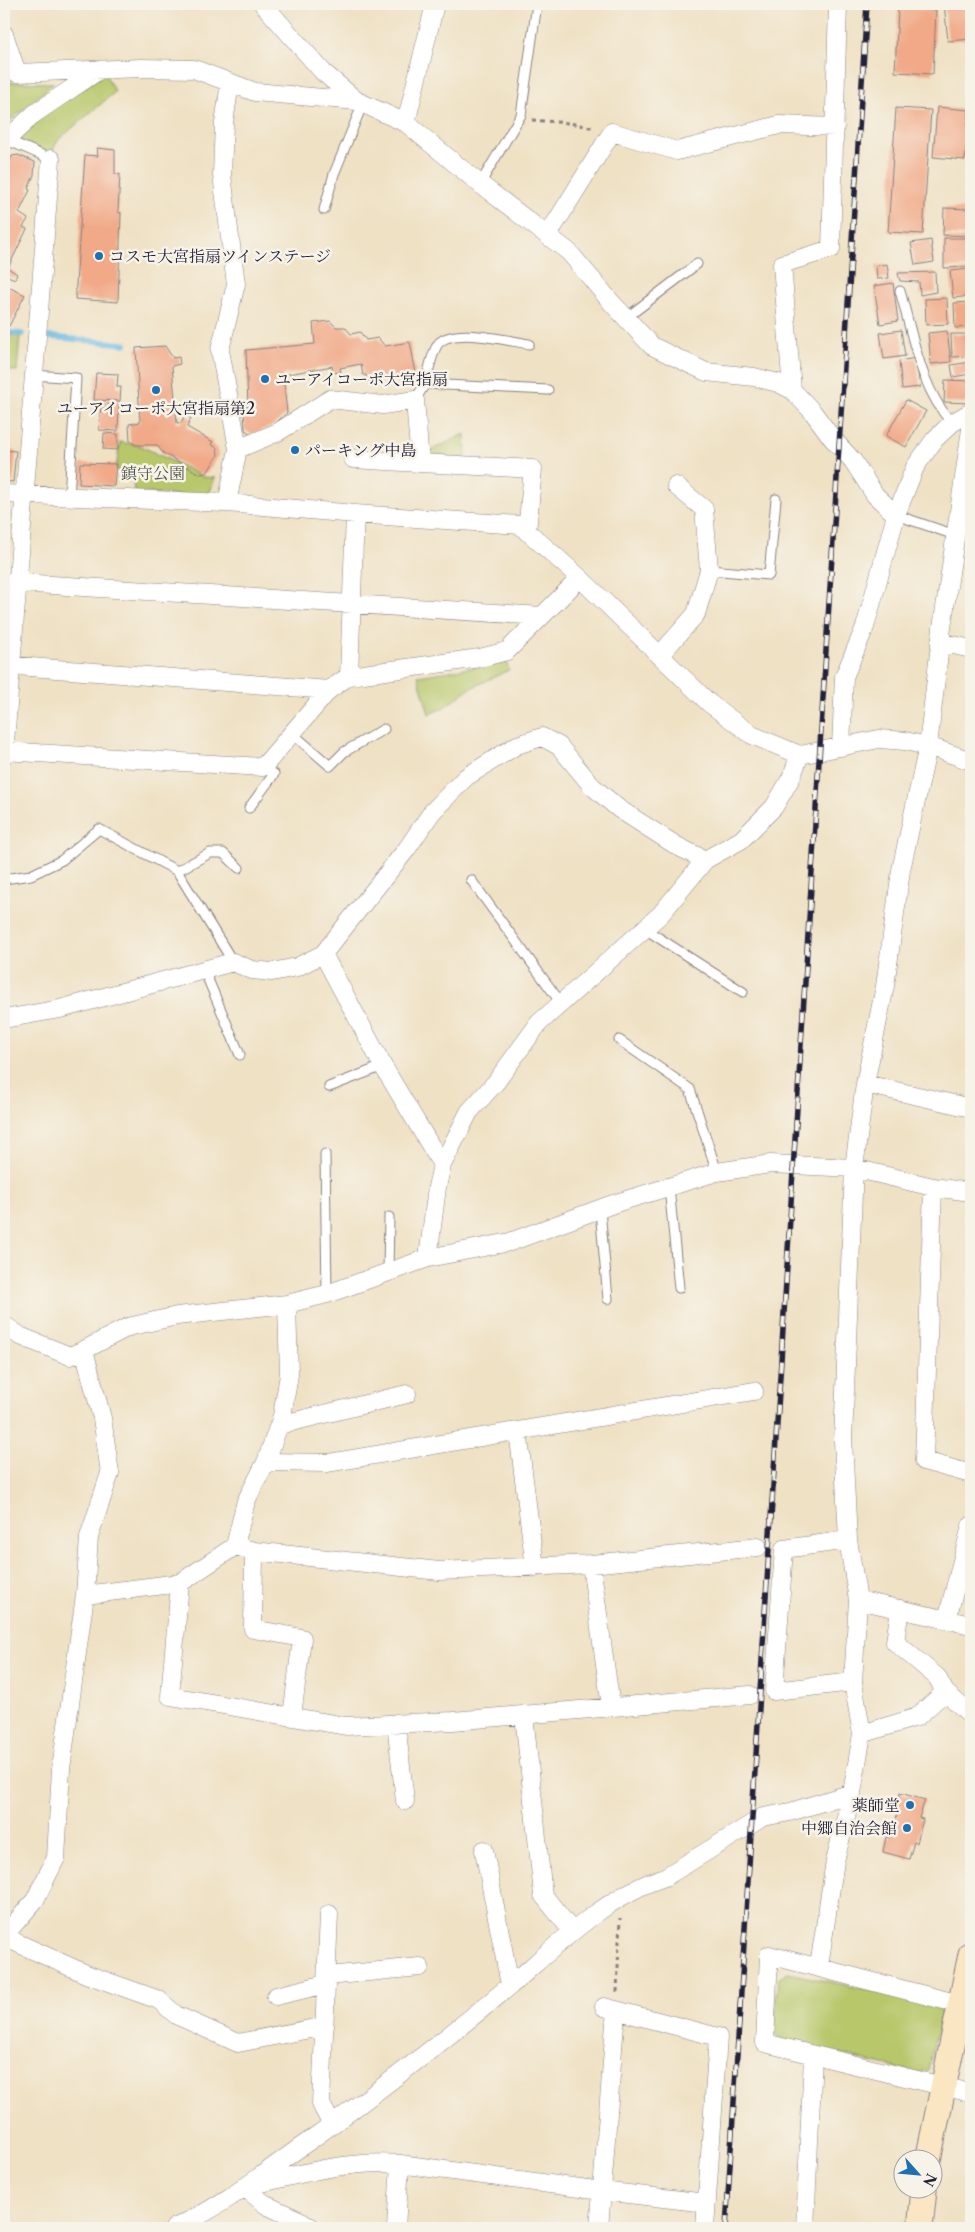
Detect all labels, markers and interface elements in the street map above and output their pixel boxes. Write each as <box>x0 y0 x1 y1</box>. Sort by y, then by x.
place label: コスモ大宮指扇ツインステージ <box>109 246 331 266</box>
marker: コスモ大宮指扇ツインステージ <box>93 250 105 262</box>
place label: ユーアイコーポ大宮指扇 <box>275 369 448 389</box>
marker: ユーアイコーポ大宮指扇 <box>259 373 271 385</box>
marker: ユーアイコーポ大宮指扇第2 <box>150 384 162 396</box>
place label: ユーアイコーポ大宮指扇第2 <box>57 398 255 418</box>
place label: パーキング中島 <box>305 440 417 460</box>
marker: パーキング中島 <box>289 444 301 456</box>
park label: 鎮守公園 <box>121 463 185 483</box>
place label: 薬師堂 <box>852 1795 900 1815</box>
marker: 薬師堂 <box>904 1799 916 1811</box>
place label: 中郷自治会館 <box>801 1818 897 1838</box>
marker: 中郷自治会館 <box>901 1822 913 1834</box>
north arrow <box>892 2150 942 2200</box>
text: N <box>919 2170 940 2189</box>

